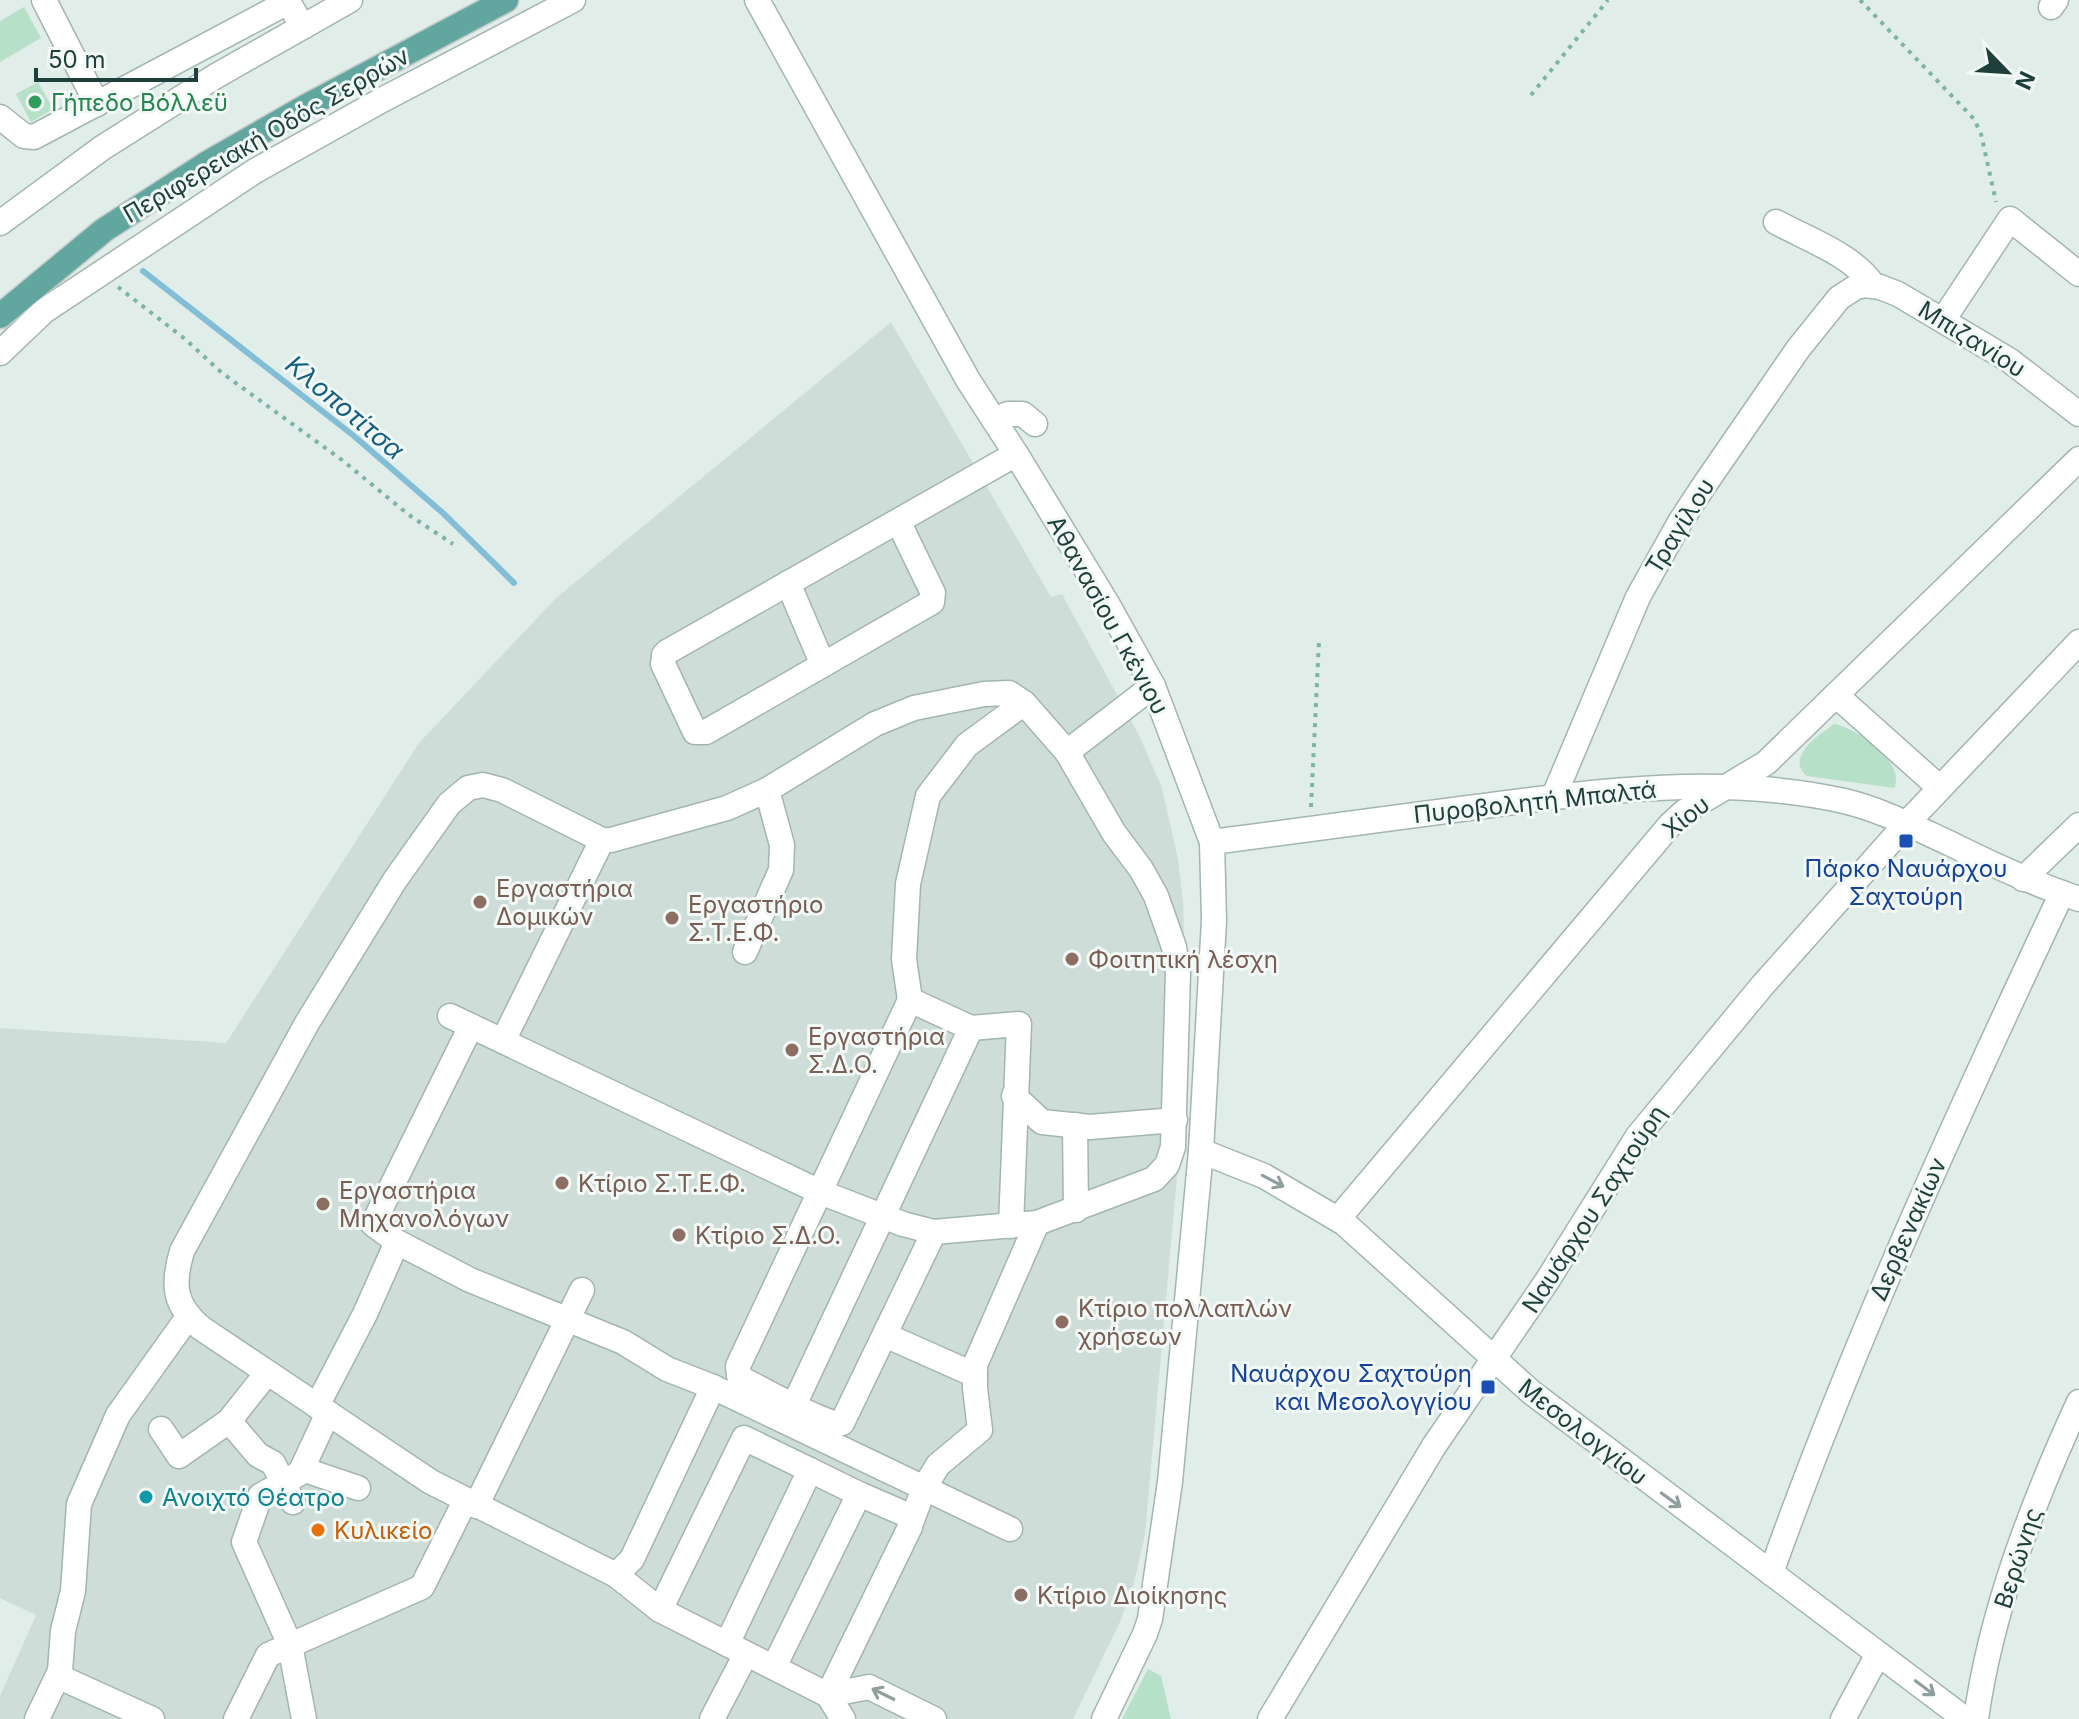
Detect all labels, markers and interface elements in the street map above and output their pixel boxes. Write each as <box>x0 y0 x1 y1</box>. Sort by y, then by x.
scale bar <box>36 32 196 82</box>
north arrow <box>1967 32 2047 112</box>
street label: Περιφερειακή Οδός Σερρών <box>118 41 414 229</box>
text: 50 m <box>48 45 106 74</box>
text: N <box>2010 67 2040 94</box>
place label: Γήπεδο Βόλλεϋ <box>51 88 228 117</box>
marker: Γήπεδο Βόλλεϋ <box>26 93 44 111</box>
street label: Μπιζανίου <box>1913 295 2031 383</box>
water label: Κλοποτίτσα <box>280 349 411 466</box>
street label: Τραγίλου <box>1639 473 1721 579</box>
street label: Αθανασίου Γκένιου <box>1041 511 1175 719</box>
street label: Πυροβολητή Μπαλτά <box>1412 775 1658 829</box>
street label: Χίου <box>1657 790 1715 844</box>
marker: Πάρκο Ναυάρχου Σαχτούρη <box>1897 832 1915 850</box>
place label: Πάρκο Ναυάρχου Σαχτούρη <box>1805 854 2007 911</box>
place label: Εργαστήρια Δομικών <box>496 874 633 931</box>
place label: Εργαστήριο Σ.Τ.Ε.Φ. <box>688 890 823 947</box>
marker: Εργαστήρια Δομικών <box>471 893 489 911</box>
marker: Εργαστήριο Σ.Τ.Ε.Φ. <box>663 909 681 927</box>
place label: Φοιτητική λέσχη <box>1088 945 1278 974</box>
marker: Φοιτητική λέσχη <box>1063 950 1081 968</box>
place label: Εργαστήρια Σ.Δ.Ο. <box>808 1022 945 1079</box>
marker: Εργαστήρια Σ.Δ.Ο. <box>783 1041 801 1059</box>
street label: Ναυάρχου Σαχτούρη <box>1516 1100 1672 1318</box>
street label: Δερβενακίων <box>1864 1153 1952 1305</box>
place label: Κτίριο Σ.Τ.Ε.Φ. <box>578 1169 746 1198</box>
one-way arrow <box>1260 1173 1284 1189</box>
marker: Κτίριο Σ.Τ.Ε.Φ. <box>553 1174 571 1192</box>
place label: Εργαστήρια Μηχανολόγων <box>339 1176 509 1233</box>
marker: Εργαστήρια Μηχανολόγων <box>314 1195 332 1213</box>
place label: Κτίριο Σ.Δ.Ο. <box>695 1221 841 1250</box>
marker: Κτίριο Σ.Δ.Ο. <box>670 1226 688 1244</box>
place label: Κτίριο πολλαπλών χρήσεων <box>1078 1294 1292 1351</box>
marker: Κτίριο πολλαπλών χρήσεων <box>1053 1313 1071 1331</box>
place label: Ναυάρχου Σαχτούρη και Μεσολογγίου <box>1230 1359 1472 1416</box>
street label: Μεσολογγίου <box>1513 1373 1653 1491</box>
marker: Ναυάρχου Σαχτούρη και Μεσολογγίου <box>1479 1378 1497 1396</box>
place label: Ανοιχτό Θέατρο <box>162 1483 345 1512</box>
marker: Ανοιχτό Θέατρο <box>137 1488 155 1506</box>
one-way arrow <box>1660 1491 1682 1508</box>
street label: Βερώνης <box>1988 1504 2048 1612</box>
place label: Κυλικείο <box>334 1516 432 1545</box>
marker: Κυλικείο <box>309 1521 327 1539</box>
place label: Κτίριο Διοίκησης <box>1037 1581 1227 1610</box>
marker: Κτίριο Διοίκησης <box>1012 1586 1030 1604</box>
one-way arrow <box>1913 1680 1935 1697</box>
one-way arrow <box>871 1686 895 1701</box>

